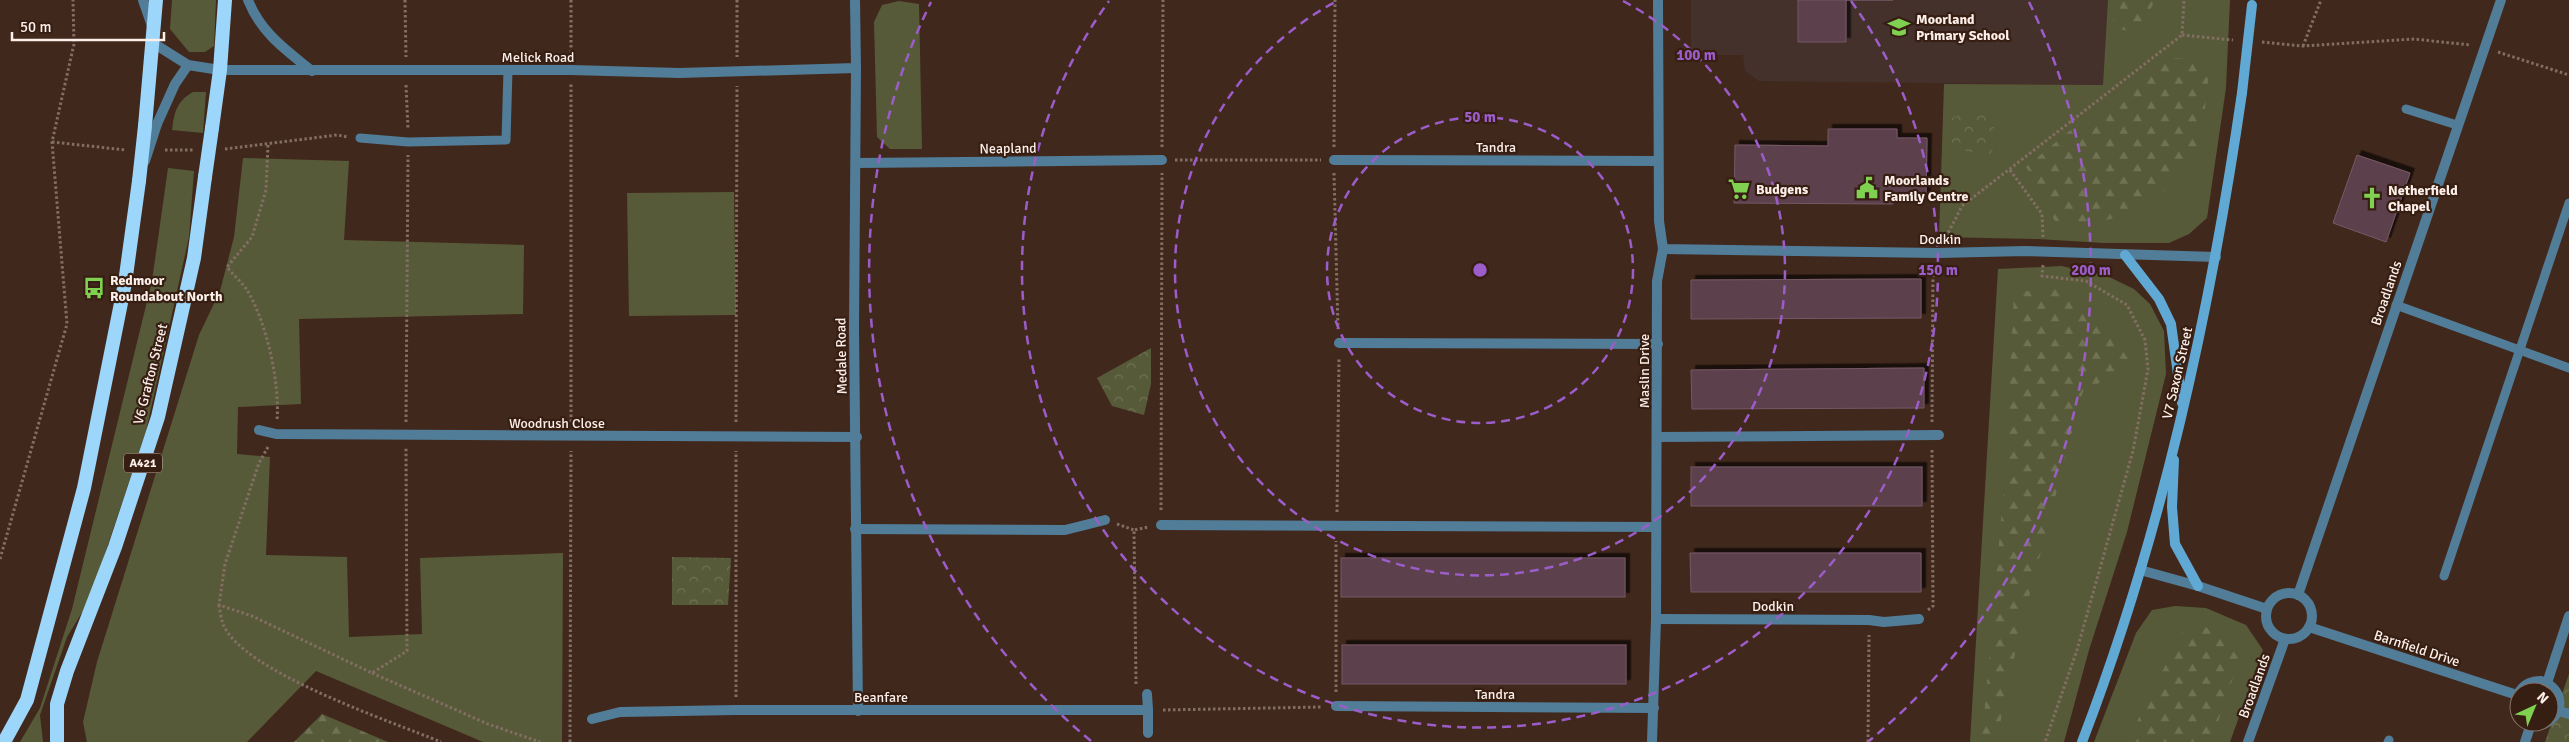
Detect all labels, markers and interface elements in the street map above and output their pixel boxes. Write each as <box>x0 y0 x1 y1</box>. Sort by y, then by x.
scale bar <box>12 10 165 42</box>
place label: Moorland Primary School <box>1916 11 2010 44</box>
school or university icon: Moorland Primary School <box>1886 14 1912 40</box>
text: 50 m <box>20 18 51 36</box>
text: 100 m <box>1676 46 1716 64</box>
street label: Melick Road <box>502 49 574 66</box>
text: 50 m <box>1464 108 1496 126</box>
street label: Tandra <box>1476 139 1516 156</box>
street label: Neapland <box>979 140 1037 157</box>
place label: Moorlands Family Centre <box>1884 172 1969 205</box>
public building icon: Moorlands Family Centre <box>1854 175 1880 201</box>
supermarket icon: Budgens <box>1726 176 1752 202</box>
place label: Budgens <box>1756 181 1808 198</box>
place label: Netherfield Chapel <box>2388 182 2458 215</box>
church icon: Netherfield Chapel <box>2359 185 2385 211</box>
street label: Dodkin <box>1919 231 1961 248</box>
street label: Broadlands <box>2367 259 2405 328</box>
centre of rings <box>1471 261 1489 279</box>
text: 150 m <box>1918 261 1958 279</box>
text: 200 m <box>2071 261 2111 279</box>
place label: Redmoor Roundabout North <box>110 272 223 305</box>
bus stop icon: Redmoor Roundabout North <box>81 275 107 301</box>
street label: Medale Road <box>832 317 851 395</box>
street label: V6 Grafton Street <box>130 322 171 426</box>
street label: V7 Saxon Street <box>2159 325 2196 421</box>
street label: Maslin Drive <box>1636 334 1653 408</box>
street label: Woodrush Close <box>509 415 605 432</box>
road number: A421 <box>124 453 162 472</box>
street label: Dodkin <box>1752 598 1794 615</box>
street label: Barnfield Drive <box>2372 627 2462 670</box>
street label: Broadlands <box>2235 652 2274 721</box>
north arrow <box>2509 682 2559 732</box>
street label: Tandra <box>1475 686 1515 703</box>
street label: Beanfare <box>854 689 908 706</box>
text: N <box>2533 689 2552 708</box>

